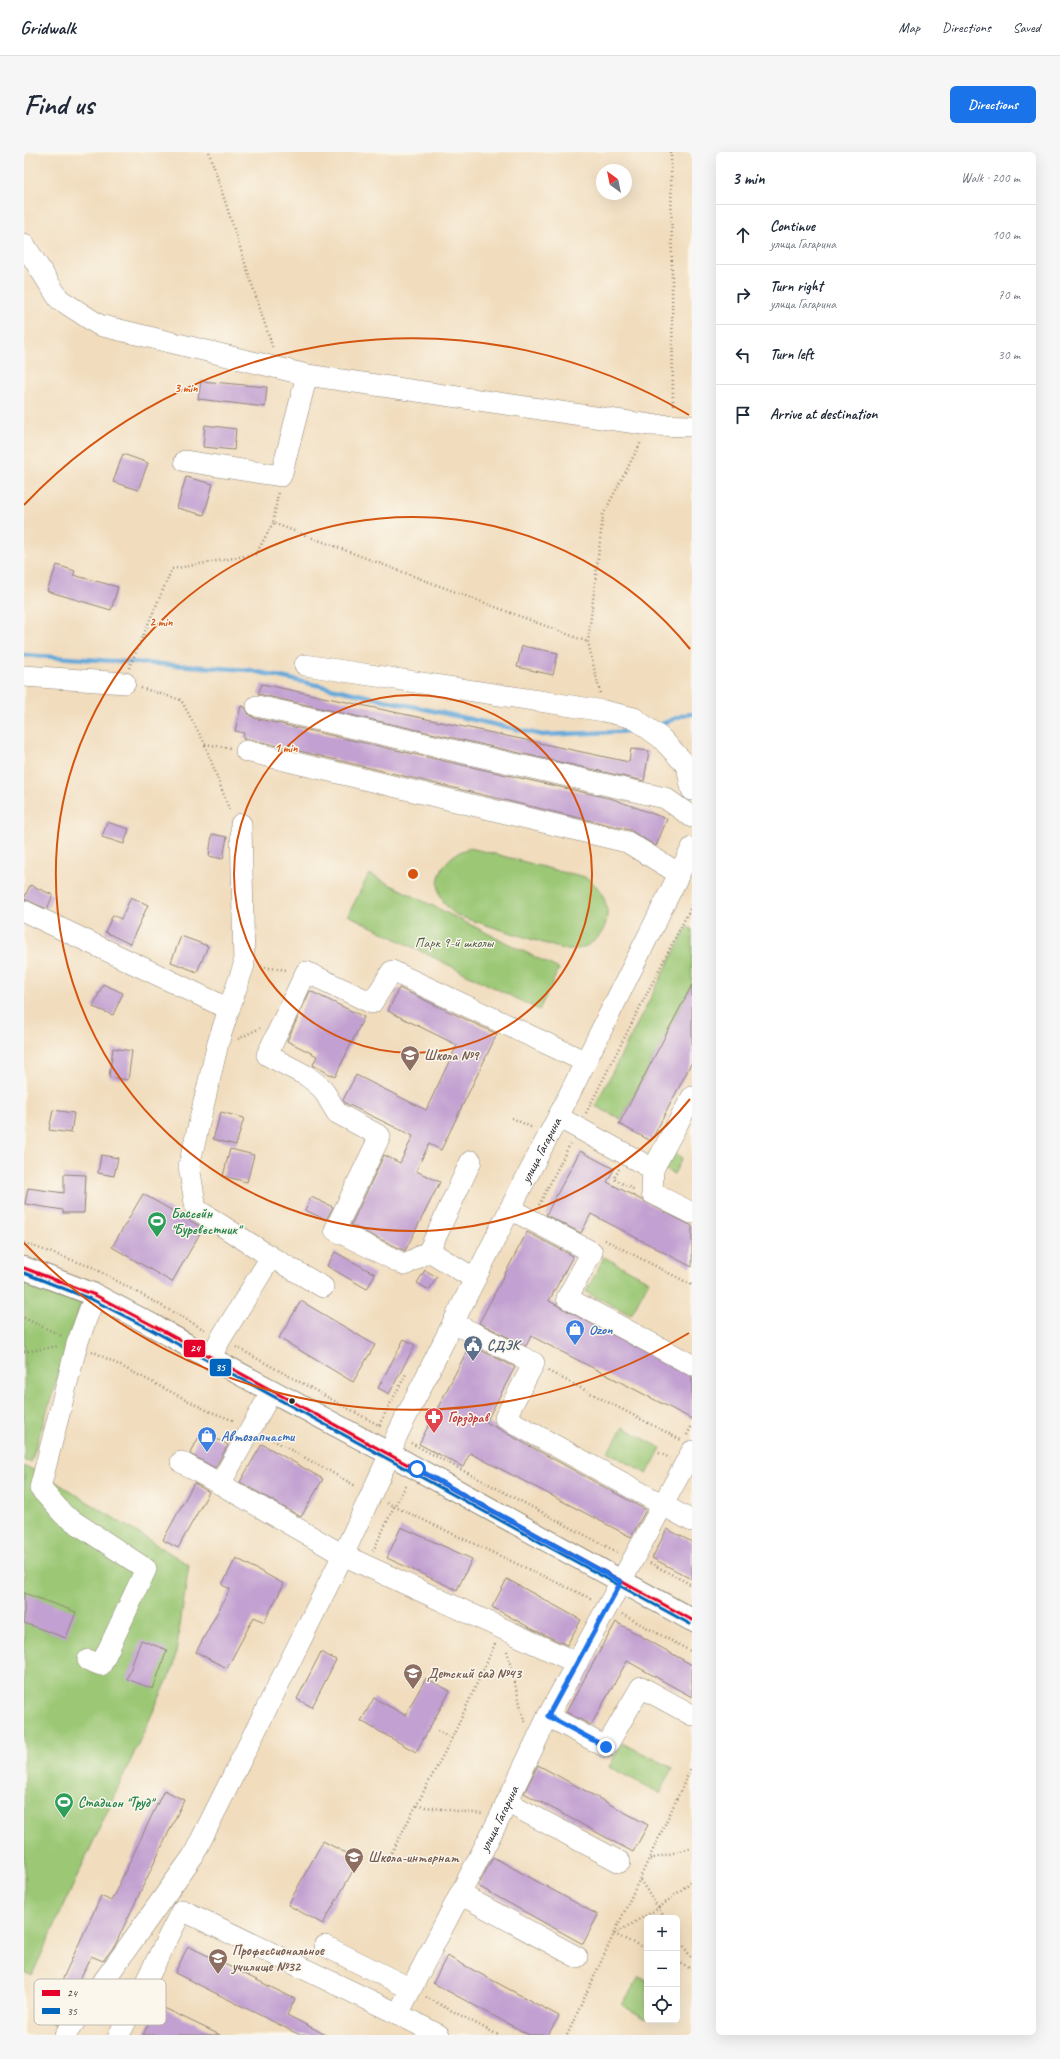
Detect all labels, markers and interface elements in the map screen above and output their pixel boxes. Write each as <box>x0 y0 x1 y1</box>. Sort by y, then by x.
text: Gridwalk <box>20 16 76 40</box>
text: Map <box>899 19 920 36</box>
text: Directions <box>942 19 991 36</box>
text: Saved <box>1013 19 1040 36</box>
button: Directions <box>950 86 1036 123</box>
text: Find us <box>24 87 94 122</box>
north arrow <box>596 164 632 200</box>
text: 3 min <box>732 168 765 189</box>
text: Walk · 200 m <box>961 170 1020 186</box>
text: Continue <box>770 217 815 236</box>
icon: ahead <box>732 224 754 246</box>
text: 100 m <box>992 227 1020 243</box>
text: улица Гагарина <box>770 236 836 252</box>
text: Turn right <box>770 277 823 296</box>
icon: right <box>732 284 754 306</box>
text: 70 m <box>998 287 1020 303</box>
text: улица Гагарина <box>770 296 836 312</box>
icon: left <box>732 344 754 366</box>
text: Turn left <box>770 345 813 364</box>
text: 30 m <box>998 347 1020 363</box>
text: 3 min <box>175 380 198 396</box>
icon: arrive <box>732 404 754 426</box>
text: Arrive at destination <box>770 405 877 424</box>
text: 2 min <box>150 614 173 630</box>
text: 1 min <box>275 740 298 756</box>
centre of rings <box>406 867 420 881</box>
park label: Парк 9-й школы <box>415 934 495 951</box>
school or university icon: Школа №9 <box>399 1044 421 1072</box>
place label: Школа №9 <box>424 1047 480 1064</box>
street label: улица Гагарина <box>517 1114 565 1187</box>
place label: Бассейн "Буревестник" <box>171 1205 244 1238</box>
sports icon: Бассейн "Буревестник" <box>146 1210 168 1238</box>
shop icon: Ozon <box>564 1318 586 1346</box>
place label: Ozon <box>589 1321 613 1338</box>
public building icon: СДЭК <box>462 1334 484 1362</box>
place label: СДЭК <box>487 1337 522 1354</box>
line badge: 24 <box>183 1339 206 1358</box>
text: 24 <box>190 1341 202 1355</box>
line badge: 35 <box>209 1358 232 1377</box>
text: 35 <box>215 1360 226 1374</box>
unlabelled marker <box>287 1396 297 1406</box>
pharmacy icon: Горздрав <box>423 1406 445 1434</box>
place label: Горздрав <box>448 1409 490 1427</box>
shop icon: Автозапчасти <box>196 1425 218 1453</box>
place label: Автозапчасти <box>221 1428 296 1445</box>
route start <box>408 1460 426 1478</box>
school or university icon: Детский сад №43 <box>402 1662 424 1690</box>
place label: Детский сад №43 <box>427 1665 523 1682</box>
route end <box>597 1738 615 1756</box>
street label: улица Гагарина <box>475 1782 523 1855</box>
sports icon: Стадион "Труд" <box>53 1791 75 1819</box>
place label: Стадион "Труд" <box>78 1794 157 1811</box>
school or university icon: Школа-интернат <box>343 1846 365 1874</box>
place label: Школа-интернат <box>368 1849 460 1866</box>
map controls <box>644 1915 680 2023</box>
button: + <box>644 1915 680 1951</box>
place label: Профессиональное училище №32 <box>230 1942 325 1975</box>
school or university icon: Профессиональное училище №32 <box>207 1947 229 1975</box>
button: − <box>644 1951 680 1987</box>
legend <box>34 1979 166 2025</box>
text: 24 <box>67 1986 78 2000</box>
button: locate <box>644 1987 680 2023</box>
text: 35 <box>67 2004 78 2018</box>

